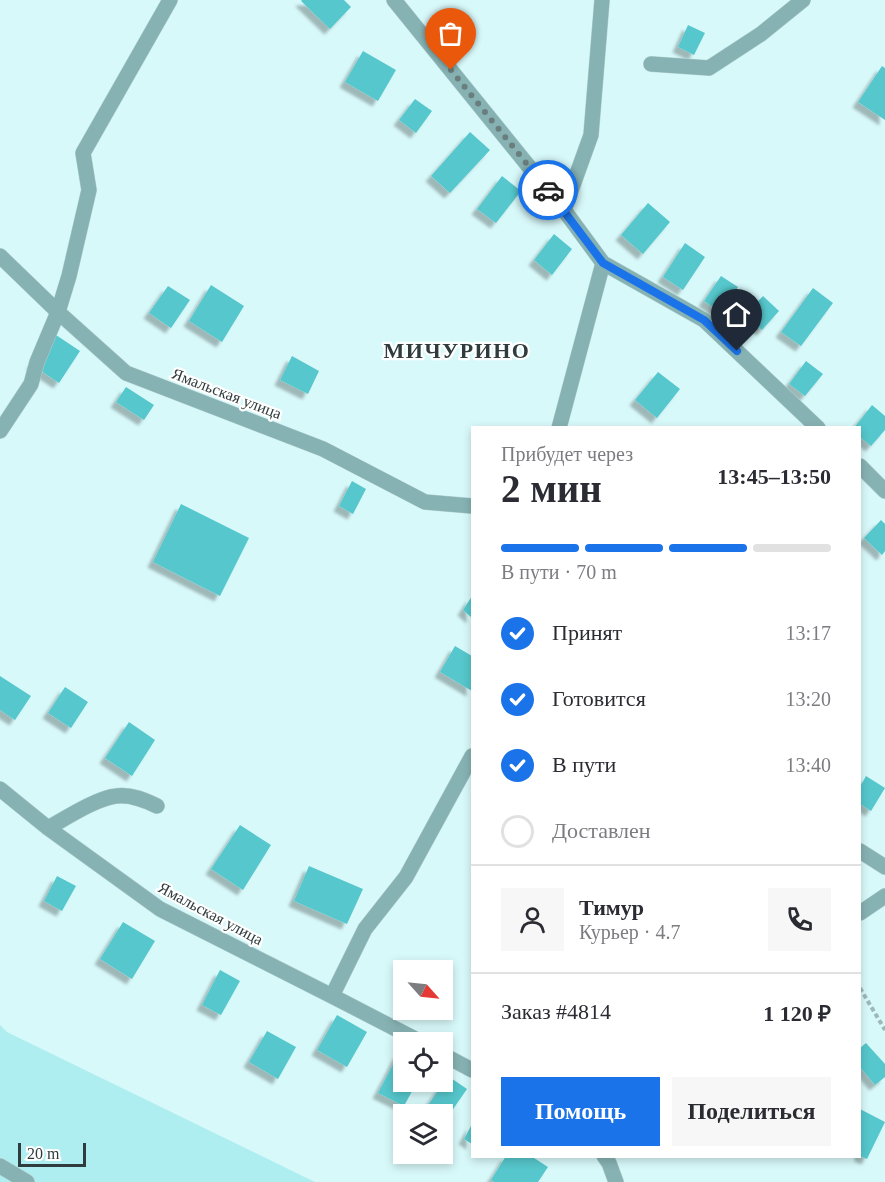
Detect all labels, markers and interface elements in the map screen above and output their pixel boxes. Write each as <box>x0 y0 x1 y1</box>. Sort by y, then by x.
pin <box>425 8 476 70</box>
icon: bag <box>434 17 467 50</box>
courier <box>518 160 578 220</box>
icon: car <box>532 174 565 207</box>
pin <box>711 289 762 351</box>
icon: home <box>720 298 753 331</box>
district label: МИЧУРИНО <box>384 338 530 363</box>
street label: Ямальская улица <box>169 365 284 423</box>
text: Прибудет через <box>501 443 633 465</box>
text: 13:45–13:50 <box>717 464 831 489</box>
text: 2 мин <box>501 467 602 510</box>
text: В пути · 70 m <box>501 561 617 583</box>
icon: check <box>501 617 534 650</box>
text: Принят <box>552 620 622 645</box>
text: 13:17 <box>785 622 831 644</box>
icon: check <box>501 683 534 716</box>
text: Готовится <box>552 686 646 711</box>
text: 13:20 <box>785 688 831 710</box>
icon: check <box>501 749 534 782</box>
text: В пути <box>552 752 616 777</box>
text: 13:40 <box>785 754 831 776</box>
text: Доставлен <box>552 818 651 843</box>
street label: Ямальская улица <box>155 879 266 949</box>
button: person <box>501 888 564 951</box>
button: phone <box>768 888 831 951</box>
text: Тимур <box>579 895 644 920</box>
text: Курьер · 4.7 <box>579 921 681 943</box>
north arrow <box>393 960 453 1020</box>
map controls <box>393 960 453 1164</box>
text: Заказ #4814 <box>501 999 611 1024</box>
text: 1 120 ₽ <box>763 1001 831 1026</box>
button: locate <box>393 1032 453 1092</box>
button: Помощь <box>501 1077 660 1146</box>
button: Поделиться <box>672 1077 831 1146</box>
button: layers <box>393 1104 453 1164</box>
scale bar <box>18 1140 86 1168</box>
text: 20 m <box>27 1145 59 1162</box>

